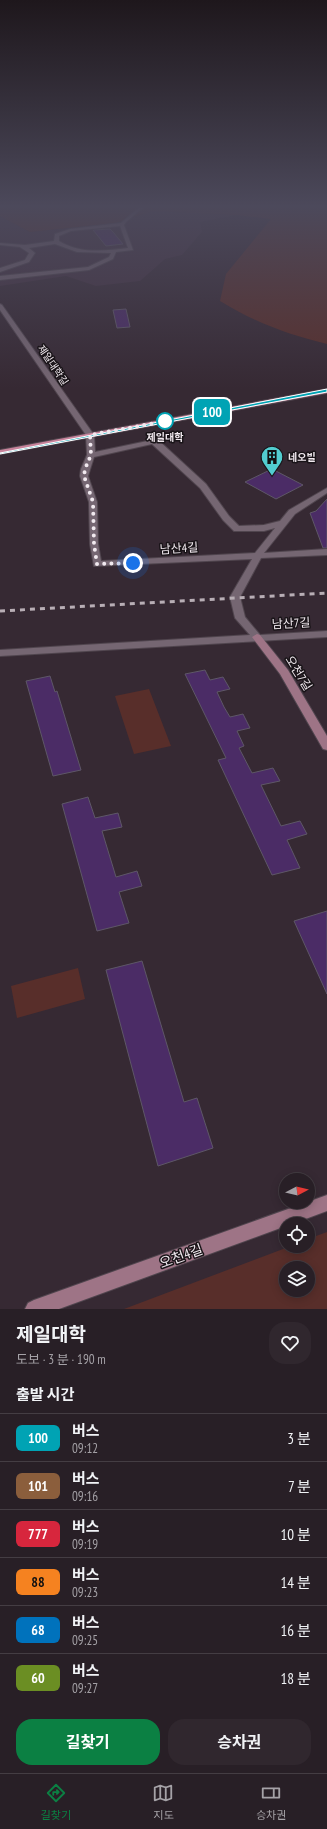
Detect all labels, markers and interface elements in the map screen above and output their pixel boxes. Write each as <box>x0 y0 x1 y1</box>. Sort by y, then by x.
street label: 제일대학길 <box>35 342 71 388</box>
line badge: 100 <box>189 399 235 425</box>
text: 100 <box>202 403 222 421</box>
marker: 제일대학 <box>156 412 174 430</box>
place label: 제일대학 <box>147 431 183 444</box>
building icon: 네오빌 <box>259 444 285 477</box>
place label: 네오빌 <box>288 451 316 464</box>
street label: 남산4길 <box>159 539 199 557</box>
your location <box>123 553 143 573</box>
street label: 남산7길 <box>271 615 311 631</box>
street label: 오천7길 <box>282 653 316 693</box>
north arrow <box>279 1173 315 1209</box>
map controls <box>279 1173 315 1297</box>
button: locate <box>279 1217 315 1253</box>
street label: 오천4길 <box>157 1240 205 1272</box>
button: layers <box>279 1261 315 1297</box>
text: 제일대학 <box>16 1322 86 1346</box>
button: heart <box>269 1322 311 1364</box>
text: 도보 · 3 분 · 190 m <box>16 1351 106 1368</box>
text: 출발 시간 <box>16 1385 74 1404</box>
text: 버스 <box>72 1421 100 1440</box>
text: 100 <box>28 1429 48 1447</box>
text: 3 분 <box>287 1429 311 1448</box>
text: 09:12 <box>72 1440 98 1457</box>
text: 버스 <box>72 1469 100 1488</box>
text: 101 <box>28 1477 48 1495</box>
text: 7 분 <box>288 1477 311 1496</box>
text: 09:16 <box>72 1488 98 1505</box>
text: 버스 <box>72 1517 100 1536</box>
text: 777 <box>28 1525 48 1543</box>
text: 10 분 <box>281 1525 311 1544</box>
text: 09:19 <box>72 1536 98 1553</box>
text: 버스 <box>72 1565 100 1584</box>
text: 88 <box>31 1573 45 1591</box>
text: 14 분 <box>281 1573 311 1592</box>
text: 09:23 <box>72 1584 98 1601</box>
text: 버스 <box>72 1613 100 1632</box>
text: 68 <box>31 1621 45 1639</box>
text: 16 분 <box>281 1621 311 1640</box>
text: 09:25 <box>72 1632 98 1649</box>
text: 버스 <box>72 1661 100 1680</box>
text: 60 <box>31 1669 45 1687</box>
text: 18 분 <box>281 1669 311 1688</box>
text: 09:27 <box>72 1680 98 1697</box>
button: 길찾기 <box>16 1719 160 1765</box>
button: 승차권 <box>168 1719 311 1765</box>
tab: 길찾기 <box>41 1782 71 1822</box>
tab: 지도 <box>152 1782 174 1822</box>
tab: 승차권 <box>256 1782 286 1822</box>

